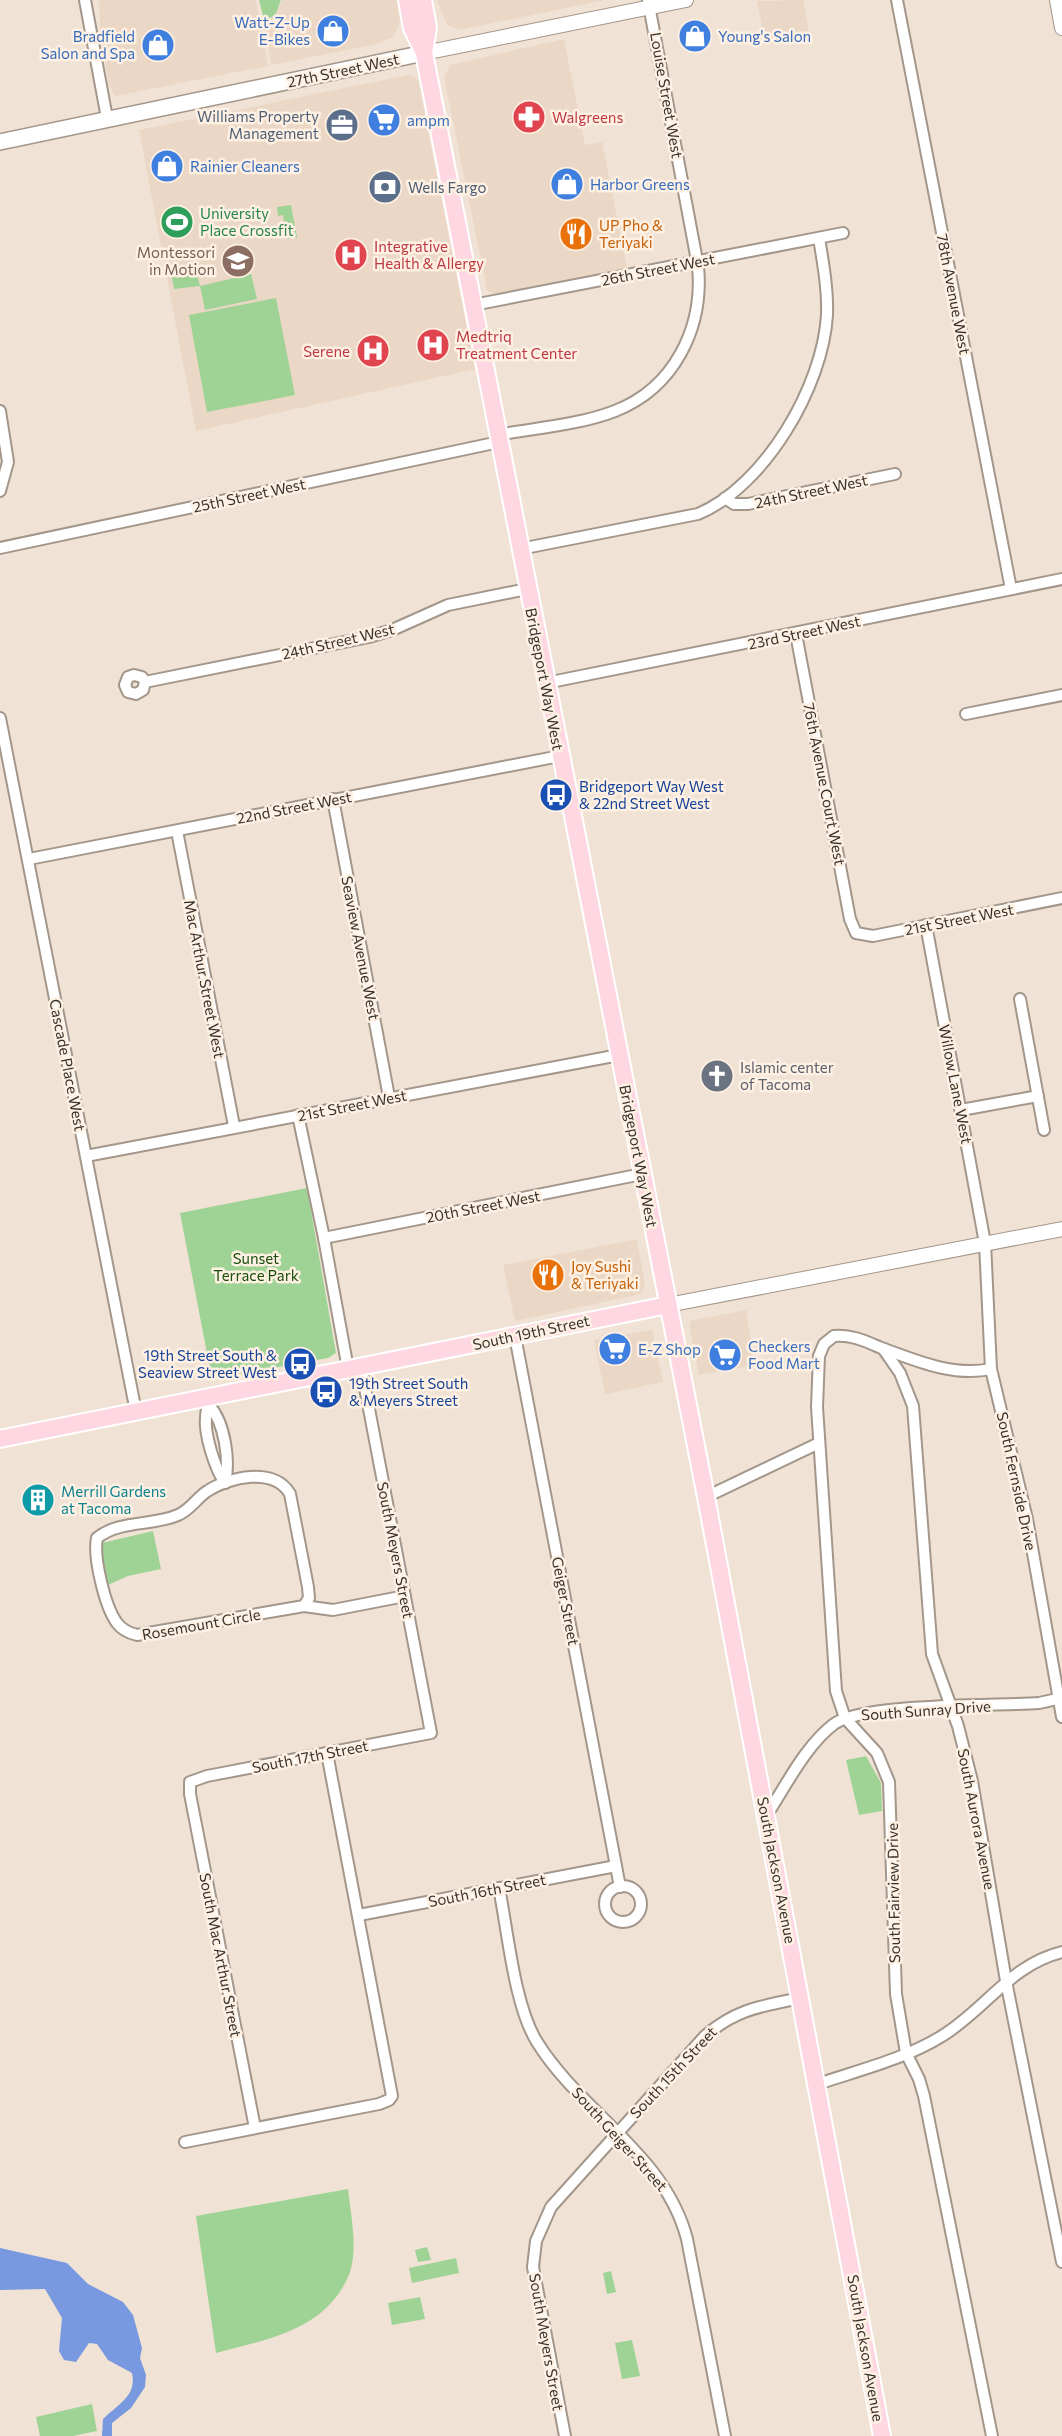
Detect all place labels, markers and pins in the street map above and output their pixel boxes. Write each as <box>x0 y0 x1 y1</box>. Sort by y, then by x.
place label: Watt-Z-Up E-Bikes <box>234 13 310 48</box>
shop icon: Watt-Z-Up E-Bikes <box>315 13 351 49</box>
shop icon: Young's Salon <box>677 18 713 54</box>
place label: Bradfield Salon and Spa <box>41 27 135 62</box>
shop icon: Bradfield Salon and Spa <box>140 27 176 63</box>
place label: Young's Salon <box>718 27 811 45</box>
pharmacy icon: Walgreens <box>511 99 547 135</box>
supermarket icon: ampm <box>366 102 402 138</box>
place label: Williams Property Management <box>197 107 319 142</box>
office icon: Williams Property Management <box>324 107 360 143</box>
place label: Walgreens <box>552 108 623 126</box>
place label: ampm <box>407 111 450 129</box>
shop icon: Rainier Cleaners <box>149 148 185 184</box>
place label: Rainier Cleaners <box>190 157 300 175</box>
shop icon: Harbor Greens <box>549 166 585 202</box>
bank icon: Wells Fargo <box>367 169 403 205</box>
place label: Harbor Greens <box>590 175 690 193</box>
place label: Wells Fargo <box>408 178 487 196</box>
sports icon: University Place Crossfit <box>159 204 195 240</box>
place label: University Place Crossfit <box>200 204 294 239</box>
restaurant icon: UP Pho & Teriyaki <box>558 216 594 252</box>
place label: UP Pho & Teriyaki <box>599 216 663 251</box>
hospital icon: Integrative Health & Allergy <box>333 237 369 273</box>
place label: Integrative Health & Allergy <box>374 237 484 272</box>
place label: Montessori in Motion <box>137 243 215 278</box>
school or university icon: Montessori in Motion <box>220 243 256 279</box>
hospital icon: Medtriq Treatment Center <box>415 327 451 363</box>
place label: Medtriq Treatment Center <box>456 327 577 362</box>
hospital icon: Serene <box>355 333 391 369</box>
place label: Serene <box>303 342 350 360</box>
bus stop icon: Bridgeport Way West & 22nd Street West <box>538 777 574 813</box>
place label: Bridgeport Way West & 22nd Street West <box>579 777 724 812</box>
church icon: Islamic center of Tacoma <box>699 1058 735 1094</box>
place label: Islamic center of Tacoma <box>740 1058 834 1093</box>
restaurant icon: Joy Sushi & Teriyaki <box>530 1257 566 1293</box>
place label: Joy Sushi & Teriyaki <box>571 1257 639 1292</box>
supermarket icon: E-Z Shop <box>597 1331 633 1367</box>
supermarket icon: Checkers Food Mart <box>707 1337 743 1373</box>
place label: Checkers Food Mart <box>748 1337 820 1372</box>
place label: E-Z Shop <box>638 1340 701 1358</box>
place label: 19th Street South & Seaview Street West <box>138 1346 277 1381</box>
bus stop icon: 19th Street South & Seaview Street West <box>282 1346 318 1382</box>
bus stop icon: 19th Street South & Meyers Street <box>308 1374 344 1410</box>
place label: 19th Street South & Meyers Street <box>349 1374 468 1409</box>
building icon: Merrill Gardens at Tacoma <box>20 1482 56 1518</box>
place label: Merrill Gardens at Tacoma <box>61 1482 166 1517</box>

